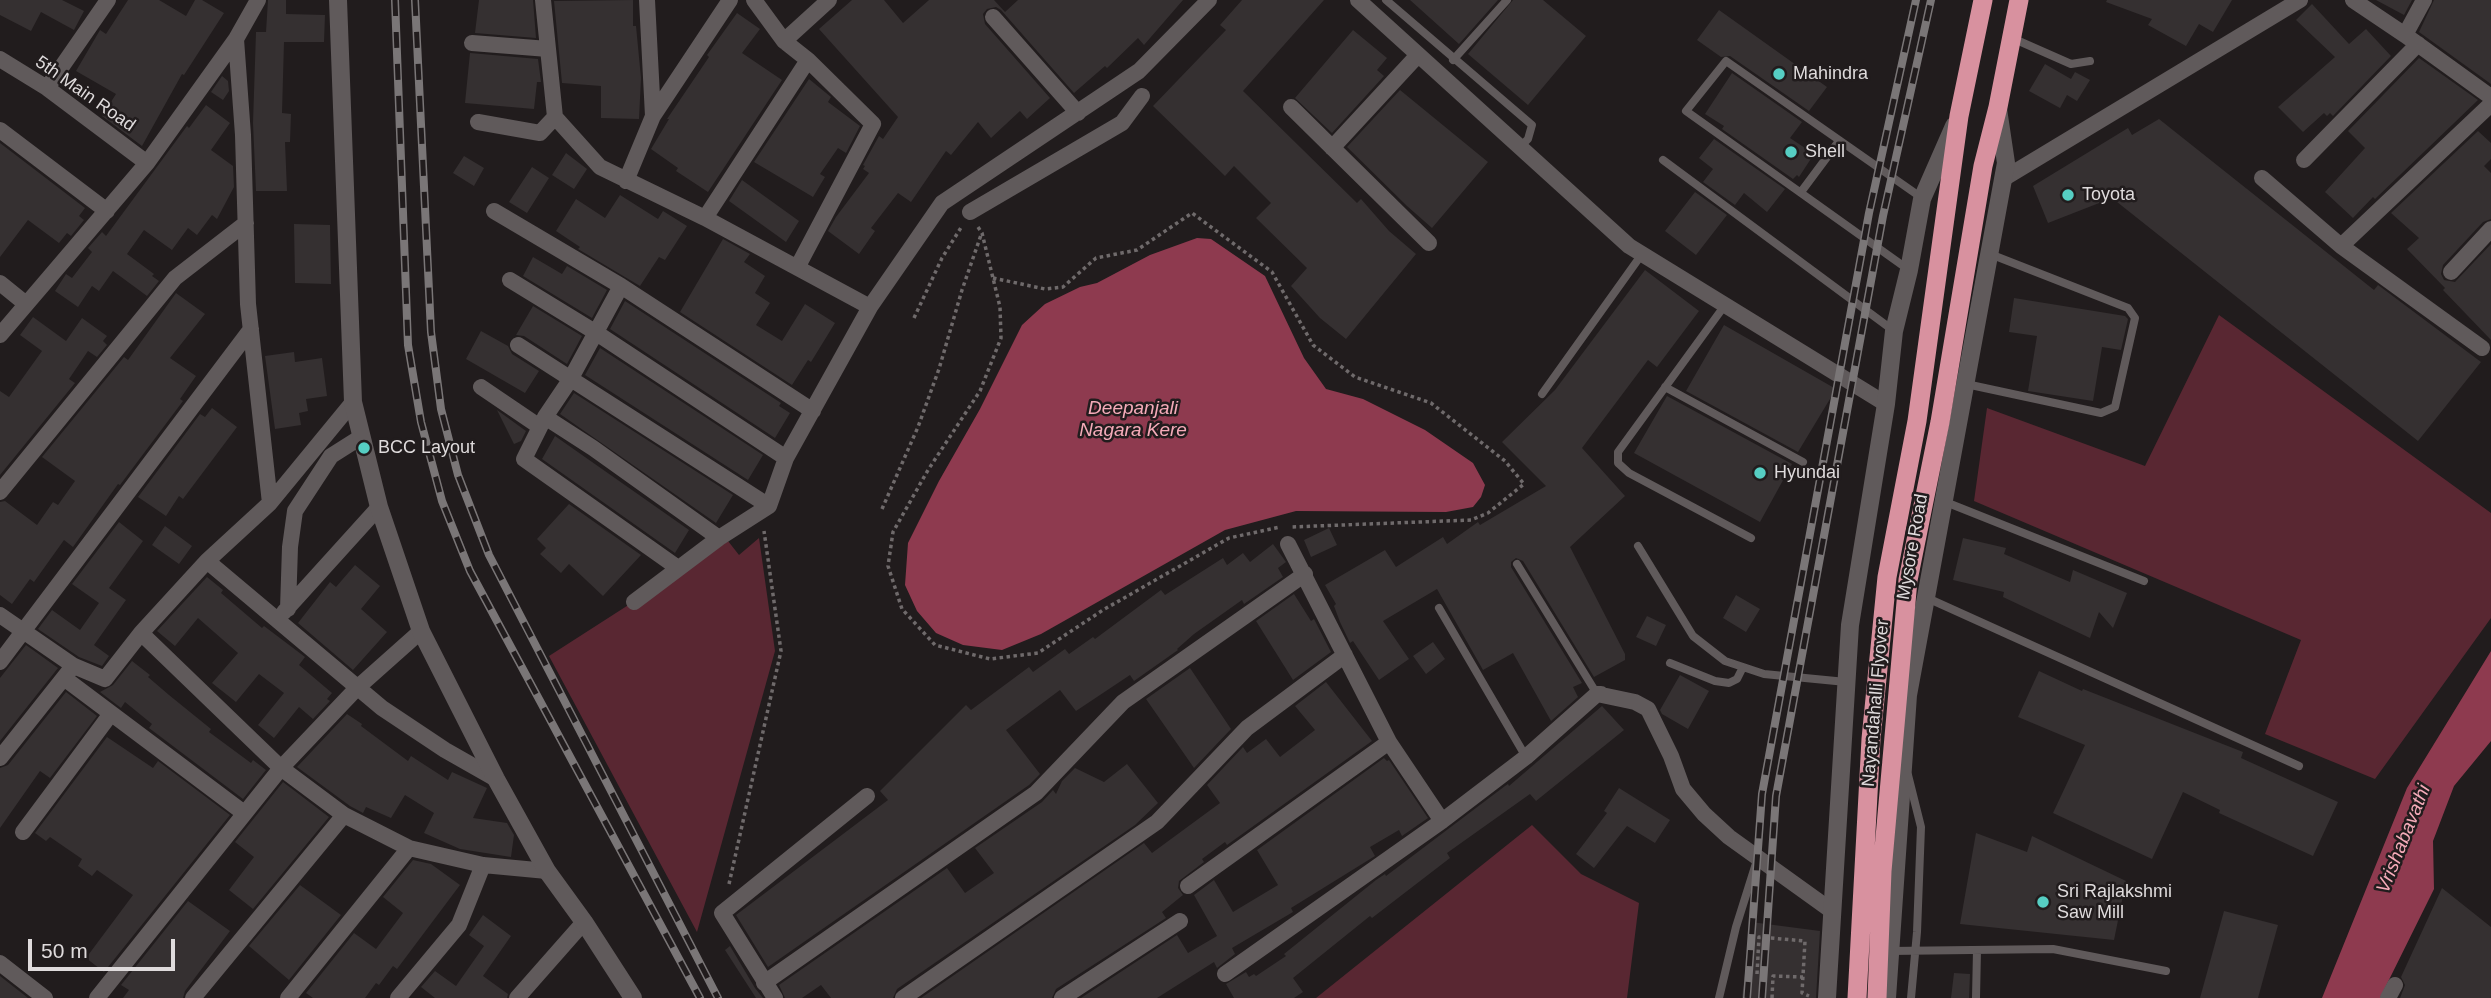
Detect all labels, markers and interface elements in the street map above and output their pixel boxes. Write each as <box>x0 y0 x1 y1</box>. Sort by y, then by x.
street label: 5th Main Road <box>31 52 139 136</box>
place label: Mahindra <box>1793 63 1868 85</box>
marker: Mahindra <box>1771 66 1787 82</box>
place label: Shell <box>1805 141 1845 163</box>
marker: Shell <box>1783 144 1799 160</box>
place label: Toyota <box>2082 184 2135 206</box>
marker: Toyota <box>2060 187 2076 203</box>
water label: Deepanjali Nagara Kere <box>1079 398 1187 442</box>
place label: BCC Layout <box>378 437 475 459</box>
marker: BCC Layout <box>356 440 372 456</box>
place label: Hyundai <box>1774 462 1840 484</box>
marker: Hyundai <box>1752 465 1768 481</box>
street label: Mysore Road <box>1893 492 1933 602</box>
street label: Nayandahalli Flyover <box>1858 618 1894 788</box>
water label: Vrishabavathi <box>2372 782 2436 896</box>
place label: Sri Rajlakshmi Saw Mill <box>2057 881 2172 924</box>
marker: Sri Rajlakshmi Saw Mill <box>2035 894 2051 910</box>
scale bar <box>32 925 178 969</box>
text: 50 m <box>41 939 88 962</box>

